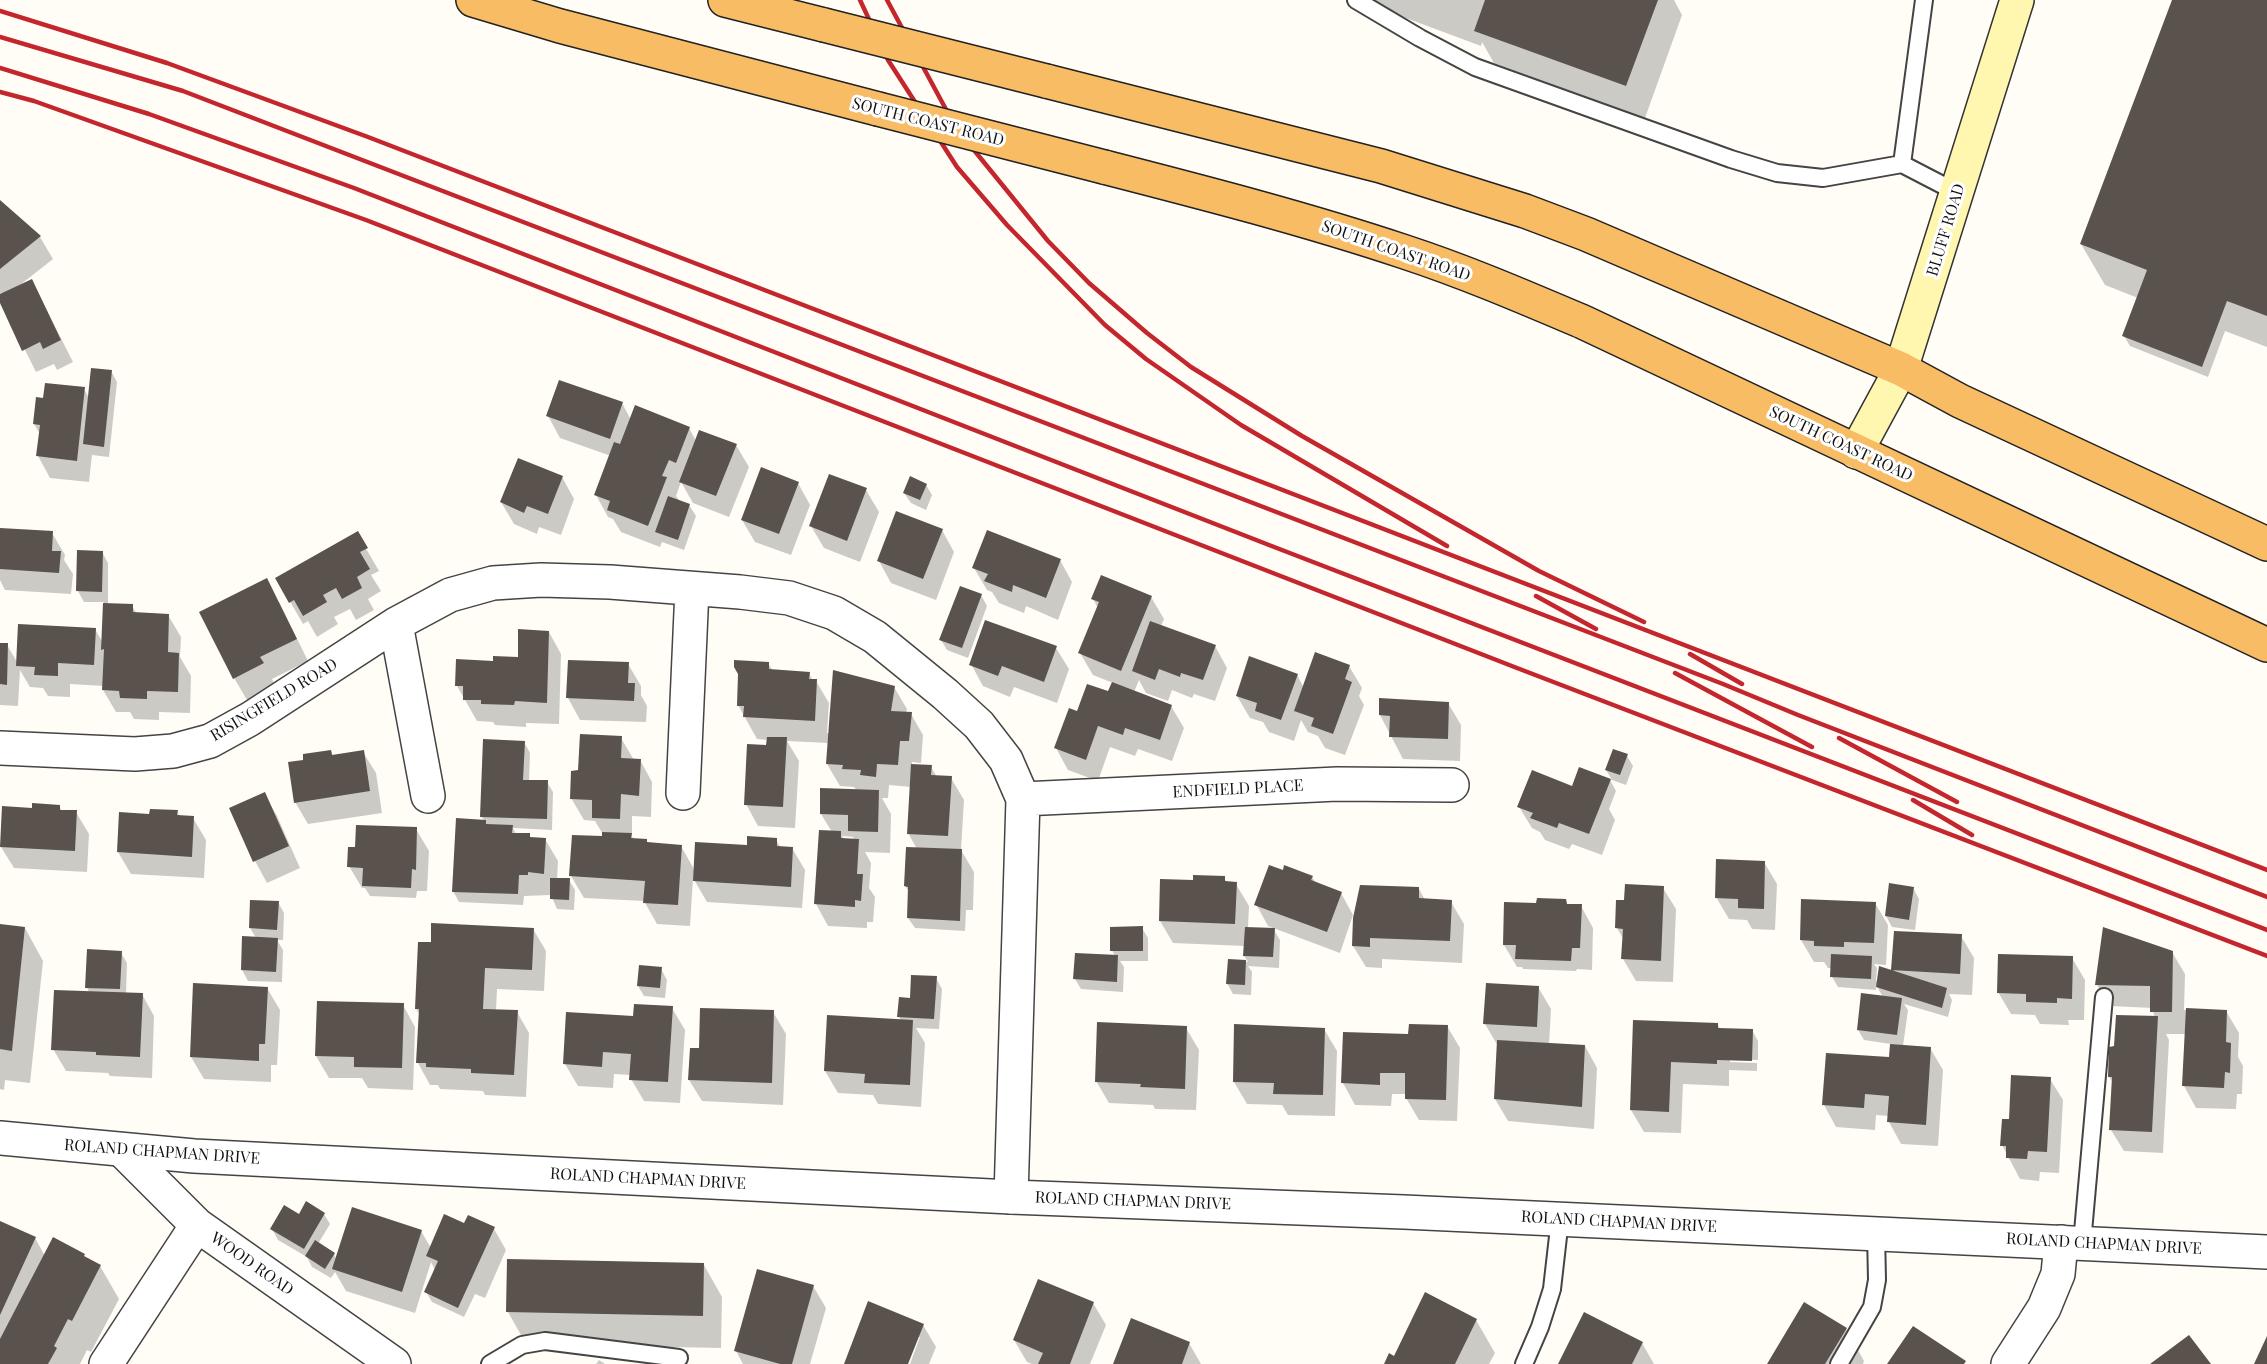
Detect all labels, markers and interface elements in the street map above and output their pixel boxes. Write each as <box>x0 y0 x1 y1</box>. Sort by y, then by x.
street label: SOUTH COAST ROAD <box>850 94 1006 150</box>
street label: BLUFF ROAD <box>1923 181 1969 279</box>
street label: SOUTH COAST ROAD <box>1319 217 1473 285</box>
street label: SOUTH COAST ROAD <box>1766 402 1916 486</box>
street label: RISINGFIELD ROAD <box>207 654 341 746</box>
street label: ENDFIELD PLACE <box>1172 776 1304 802</box>
street label: ROLAND CHAPMAN DRIVE <box>63 1136 261 1168</box>
street label: ROLAND CHAPMAN DRIVE <box>549 1164 747 1194</box>
street label: ROLAND CHAPMAN DRIVE <box>1035 1188 1231 1214</box>
street label: ROLAND CHAPMAN DRIVE <box>1520 1207 1718 1237</box>
street label: WOOD ROAD <box>207 1228 297 1300</box>
street label: ROLAND CHAPMAN DRIVE <box>2005 1229 2203 1259</box>

